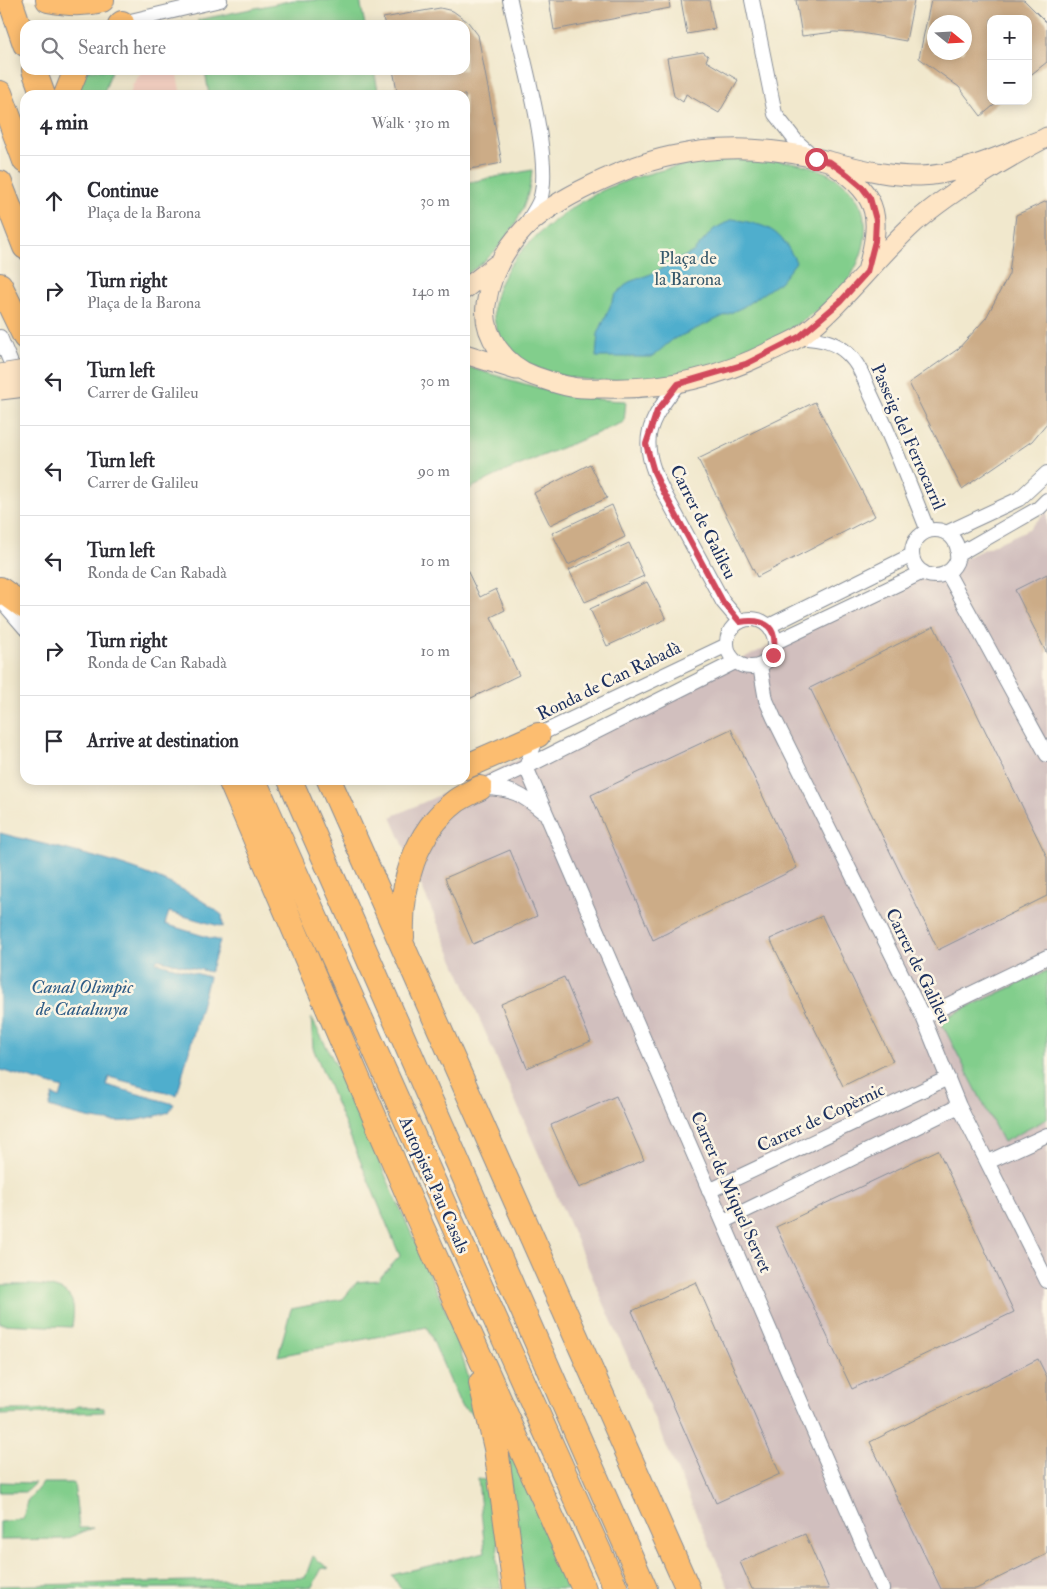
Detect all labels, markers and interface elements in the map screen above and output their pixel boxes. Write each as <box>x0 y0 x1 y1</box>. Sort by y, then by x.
north arrow <box>927 15 972 60</box>
map controls <box>987 15 1032 105</box>
button: + <box>987 15 1032 60</box>
search box <box>20 20 470 75</box>
icon: search <box>38 34 66 62</box>
text: Search here <box>78 36 166 60</box>
button: − <box>987 60 1032 105</box>
text: 4 min <box>40 109 88 136</box>
text: Walk · 310 m <box>371 113 450 133</box>
route start <box>805 148 828 171</box>
text: Continue <box>87 179 158 203</box>
icon: ahead <box>40 187 68 215</box>
text: 30 m <box>420 191 450 211</box>
text: Plaça de la Barona <box>87 203 201 223</box>
park label: Plaça de la Barona <box>655 247 722 291</box>
text: Turn right <box>87 269 167 293</box>
icon: right <box>40 277 68 305</box>
text: 140 m <box>412 281 450 301</box>
text: Plaça de la Barona <box>87 293 201 313</box>
text: Turn left <box>87 359 155 383</box>
street label: Passeig del Ferrocarril <box>865 360 951 514</box>
icon: left <box>40 367 68 395</box>
text: 30 m <box>420 371 450 391</box>
text: Carrer de Galileu <box>87 383 198 403</box>
text: Turn left <box>87 449 155 473</box>
icon: left <box>40 457 68 485</box>
text: 90 m <box>418 461 450 481</box>
street label: Carrer de Galileu <box>664 461 742 583</box>
text: Carrer de Galileu <box>87 473 198 493</box>
text: Turn left <box>87 539 155 563</box>
icon: left <box>40 547 68 575</box>
text: 10 m <box>420 551 450 571</box>
text: Ronda de Can Rabadà <box>87 563 227 583</box>
text: Turn right <box>87 629 167 653</box>
street label: Ronda de Can Rabadà <box>533 636 685 726</box>
icon: right <box>40 637 68 665</box>
text: 10 m <box>420 641 450 661</box>
route end <box>762 644 785 667</box>
text: Ronda de Can Rabadà <box>87 653 227 673</box>
icon: arrive <box>40 727 68 755</box>
text: Arrive at destination <box>87 729 239 753</box>
street label: Carrer de Galileu <box>880 905 956 1027</box>
water label: Canal Olimpic de Catalunya <box>31 975 134 1021</box>
street label: Carrer de Copèrnic <box>753 1078 889 1158</box>
street label: Carrer de Miquel Servet <box>685 1108 777 1276</box>
street label: Autopista Pau Casals <box>393 1112 475 1257</box>

